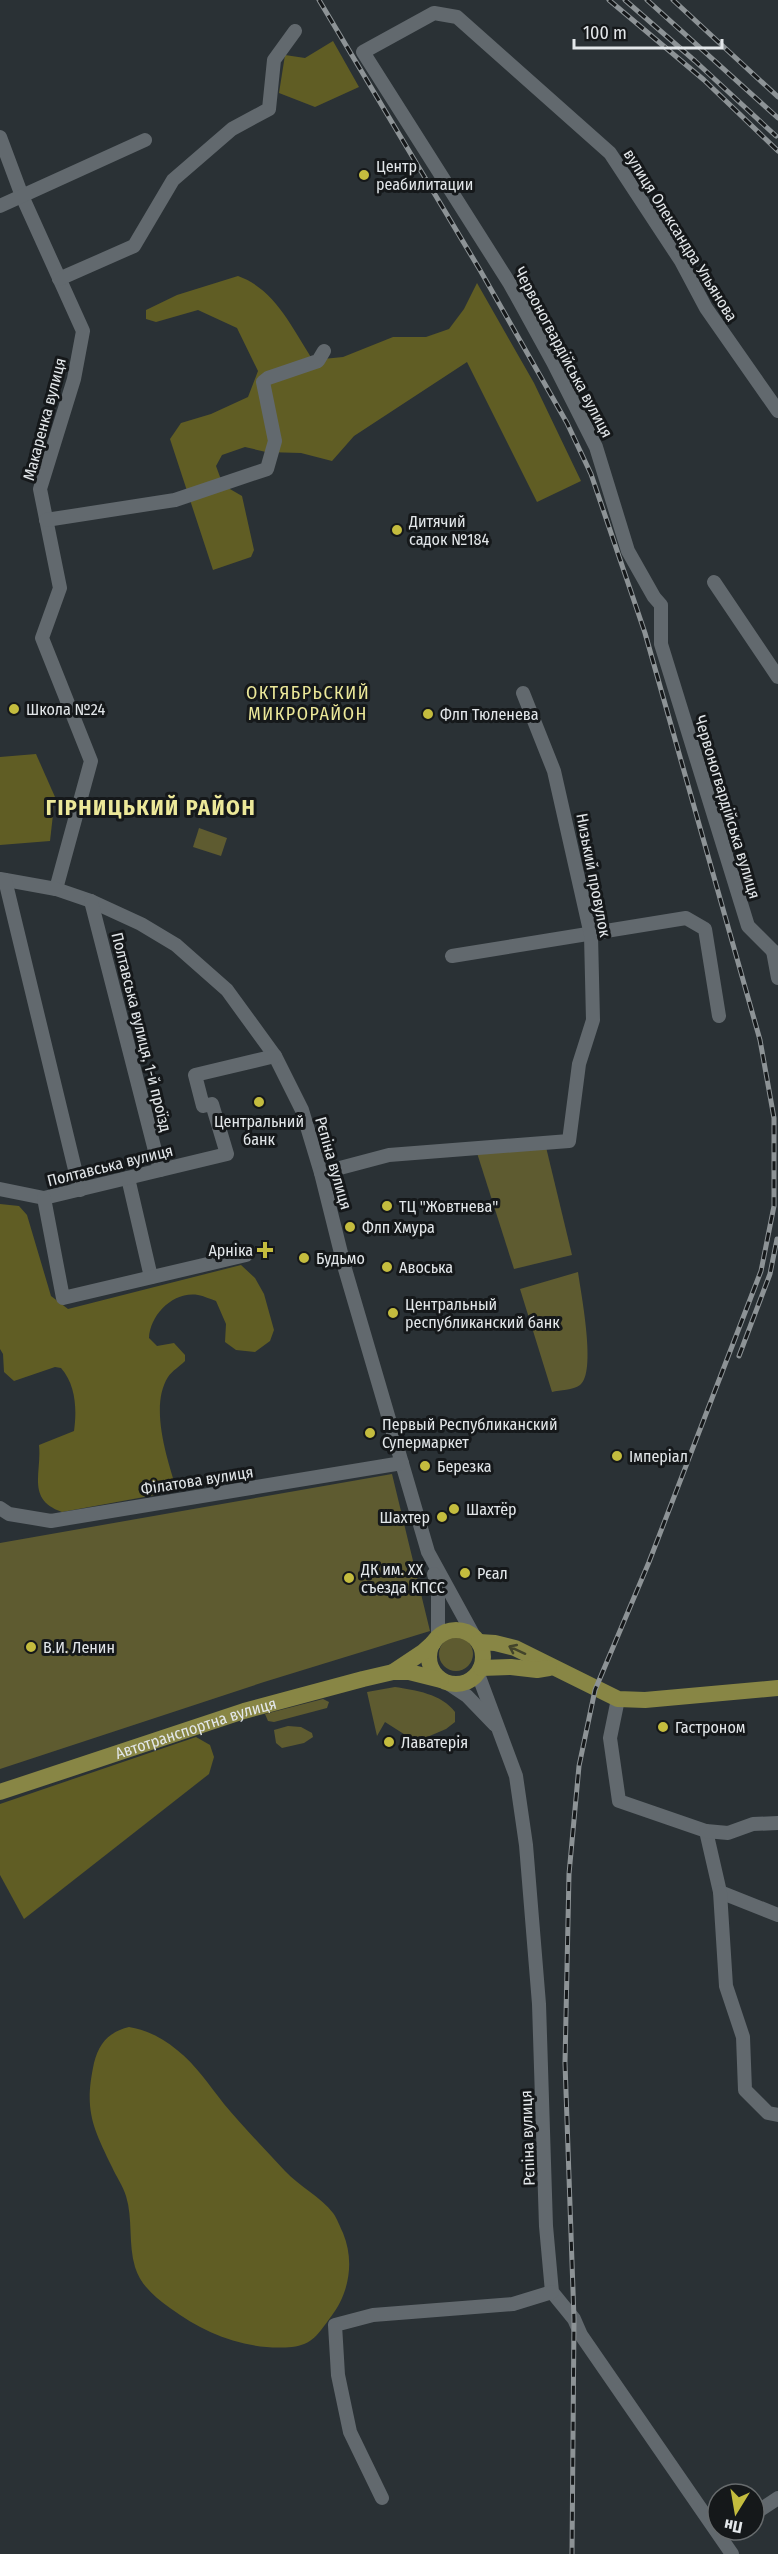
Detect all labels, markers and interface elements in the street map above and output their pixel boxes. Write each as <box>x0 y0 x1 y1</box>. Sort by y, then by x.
scale bar <box>574 12 722 50</box>
text: 100 m <box>583 22 627 44</box>
street label: вулиця Олександра Ульянова <box>620 146 742 325</box>
place label: Центр реабилитации <box>376 157 473 194</box>
marker: Центр реабилитации <box>357 168 371 182</box>
street label: Червоногвардійська вулиця <box>510 264 617 441</box>
street label: Макаренка вулиця <box>19 356 70 483</box>
place label: Дитячий садок №184 <box>408 512 490 549</box>
marker: Дитячий садок №184 <box>390 523 404 537</box>
district label: ОКТЯБРЬСКИЙ МИКРОРАЙОН <box>246 682 370 725</box>
place label: Школа №24 <box>26 700 105 719</box>
marker: Школа №24 <box>7 702 21 716</box>
place label: Флп Тюленева <box>440 705 539 724</box>
marker: Флп Тюленева <box>421 707 435 721</box>
street label: Червоногвардійська вулиця <box>691 713 764 901</box>
district label: ГІРНИЦЬКИЙ РАЙОН <box>46 794 256 821</box>
street label: Низький провулок <box>572 812 615 939</box>
street label: Полтавська вулиця, 1-й проїзд <box>107 930 176 1134</box>
marker: Центральний банк <box>252 1095 266 1109</box>
place label: Центральний банк <box>214 1112 304 1149</box>
street label: Рєпіна вулиця <box>311 1115 356 1212</box>
street label: Полтавська вулиця <box>45 1141 175 1190</box>
place label: ТЦ "Жовтнева" <box>399 1197 498 1216</box>
marker: ТЦ "Жовтнева" <box>380 1199 394 1213</box>
place label: Флп Хмура <box>362 1218 435 1237</box>
marker: Флп Хмура <box>343 1220 357 1234</box>
place label: Арніка <box>208 1241 253 1260</box>
marker: Арніка <box>258 1243 272 1257</box>
place label: Будьмо <box>316 1249 365 1268</box>
marker: Будьмо <box>297 1251 311 1265</box>
place label: Авоська <box>399 1258 453 1277</box>
marker: Авоська <box>380 1260 394 1274</box>
place label: Центральный республиканский банк <box>405 1295 560 1332</box>
marker: Центральный республиканский банк <box>386 1306 400 1320</box>
place label: Первый Республиканский Супермаркет <box>382 1415 558 1452</box>
marker: Первый Республиканский Супермаркет <box>363 1426 377 1440</box>
place label: Імперіал <box>629 1447 688 1466</box>
marker: Імперіал <box>610 1449 624 1463</box>
place label: Березка <box>437 1457 492 1476</box>
marker: Березка <box>418 1459 432 1473</box>
street label: Філатова вулиця <box>140 1462 255 1499</box>
place label: Шахтёр <box>466 1500 517 1519</box>
marker: Шахтёр <box>447 1502 461 1516</box>
place label: Шахтер <box>379 1508 430 1527</box>
marker: Шахтер <box>435 1510 449 1524</box>
place label: ДК им. XX съезда КПСС <box>360 1560 445 1597</box>
place label: Рєал <box>477 1564 508 1583</box>
marker: Рєал <box>458 1566 472 1580</box>
marker: ДК им. XX съезда КПСС <box>342 1571 356 1585</box>
place label: В.И. Ленин <box>43 1638 115 1657</box>
marker: В.И. Ленин <box>24 1640 38 1654</box>
one-way arrow <box>509 1644 527 1656</box>
street label: Автотранспортна вулиця <box>113 1694 278 1763</box>
place label: Гастроном <box>675 1718 746 1737</box>
marker: Гастроном <box>656 1720 670 1734</box>
place label: Лаватерія <box>401 1733 468 1752</box>
marker: Лаватерія <box>382 1735 396 1749</box>
street label: Рєпіна вулиця <box>516 2090 539 2186</box>
north arrow <box>706 2482 766 2542</box>
text: Пн <box>723 2515 744 2537</box>

